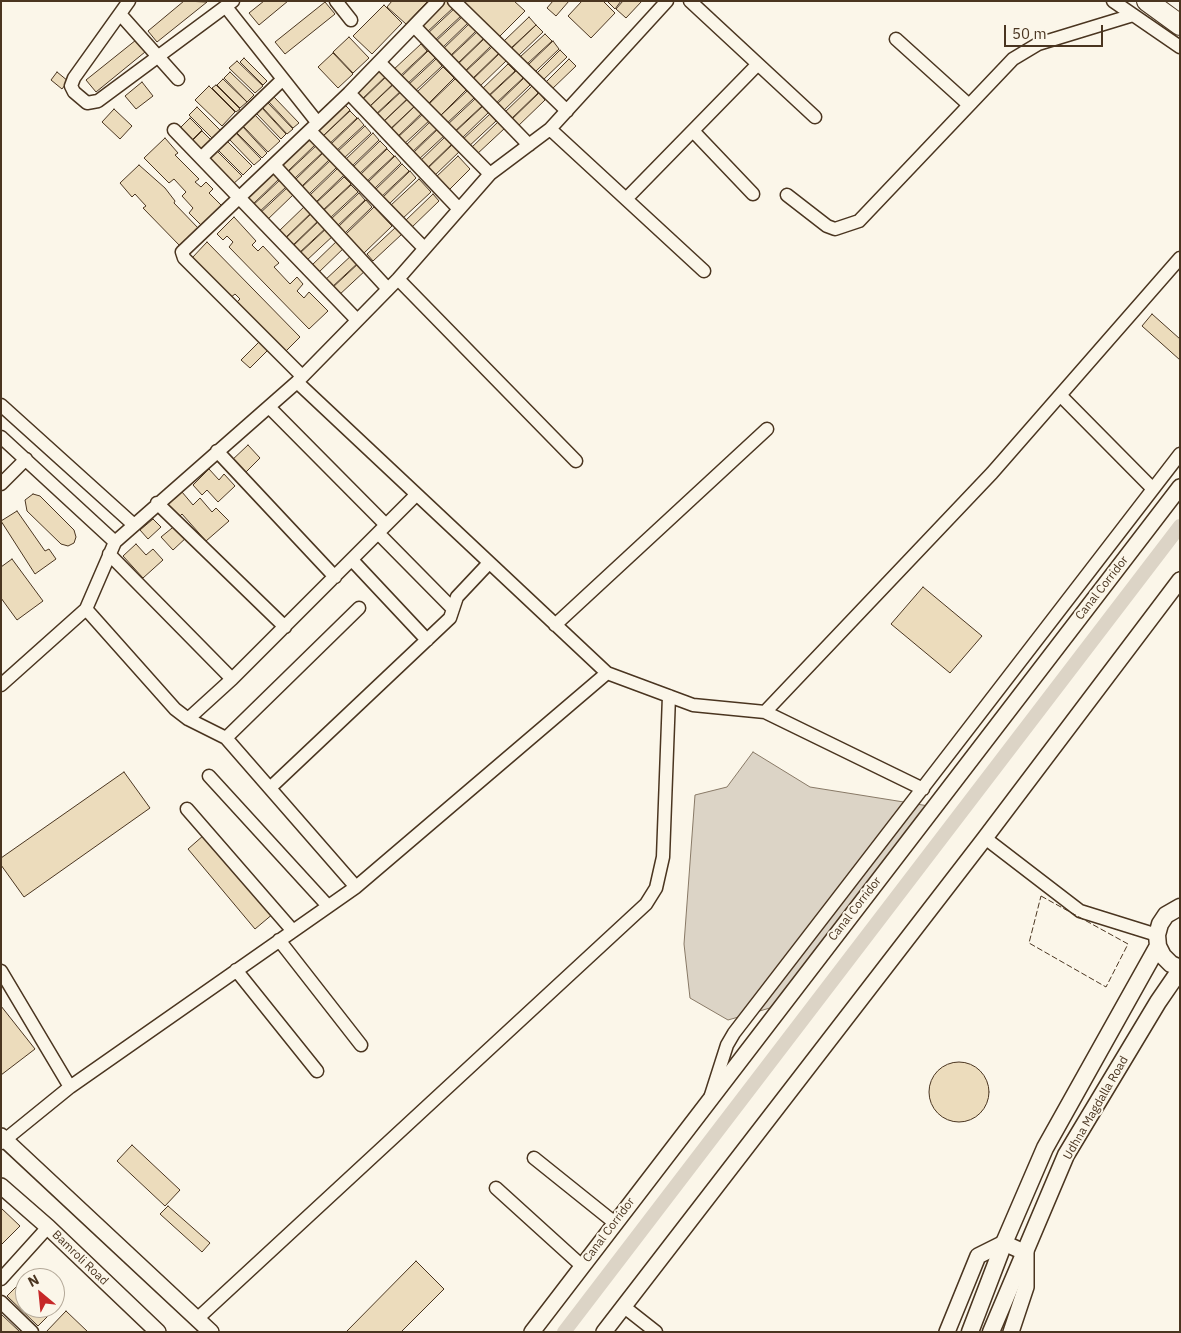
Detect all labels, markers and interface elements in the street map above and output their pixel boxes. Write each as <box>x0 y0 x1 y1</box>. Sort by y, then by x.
scale bar <box>1006 15 1105 47</box>
text: 50 m <box>1012 24 1047 43</box>
street label: Canal Corridor <box>1073 553 1131 623</box>
street label: Canal Corridor <box>826 874 884 944</box>
street label: Udhna Magdalla Road <box>1061 1054 1131 1162</box>
street label: Canal Corridor <box>580 1195 638 1265</box>
street label: Bamroli Road <box>49 1228 111 1288</box>
north arrow <box>15 1268 65 1318</box>
text: N <box>25 1270 42 1291</box>

